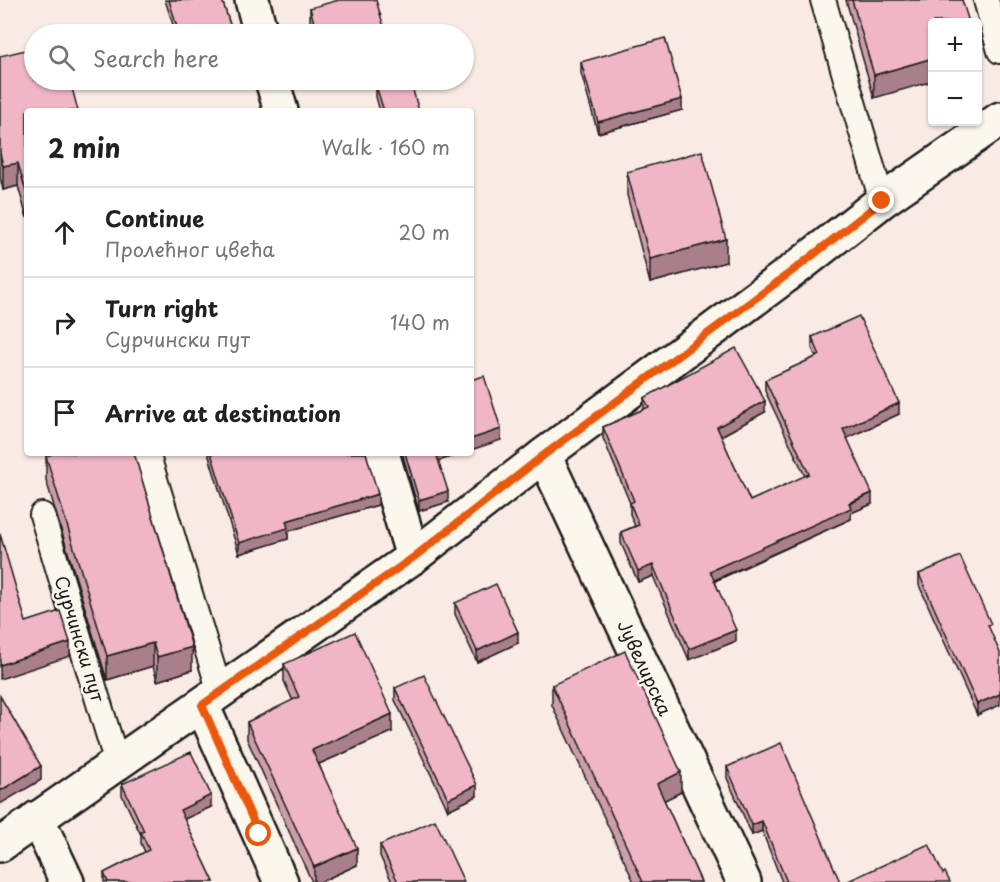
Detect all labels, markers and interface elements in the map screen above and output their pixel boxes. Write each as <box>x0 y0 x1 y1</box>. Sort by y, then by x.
map controls <box>928 18 982 126</box>
button: + <box>928 18 982 72</box>
search box <box>24 24 474 90</box>
icon: search <box>45 41 78 74</box>
text: Search here <box>93 41 219 74</box>
button: − <box>928 72 982 126</box>
text: 2 min <box>48 128 121 167</box>
text: Walk · 160 m <box>322 132 450 162</box>
route end <box>868 187 894 213</box>
text: Continue <box>105 201 204 234</box>
icon: ahead <box>48 216 81 249</box>
text: 20 m <box>398 217 450 247</box>
text: Пролећног цвећа <box>105 234 275 264</box>
text: Turn right <box>105 291 218 324</box>
icon: right <box>48 306 81 339</box>
text: 140 m <box>390 307 450 337</box>
text: Сурчински пут <box>105 324 250 354</box>
icon: arrive <box>48 396 81 429</box>
text: Arrive at destination <box>105 396 341 429</box>
street label: Сурчински пут <box>48 572 113 705</box>
street label: Јувелирска <box>611 615 680 720</box>
route start <box>245 820 271 846</box>

